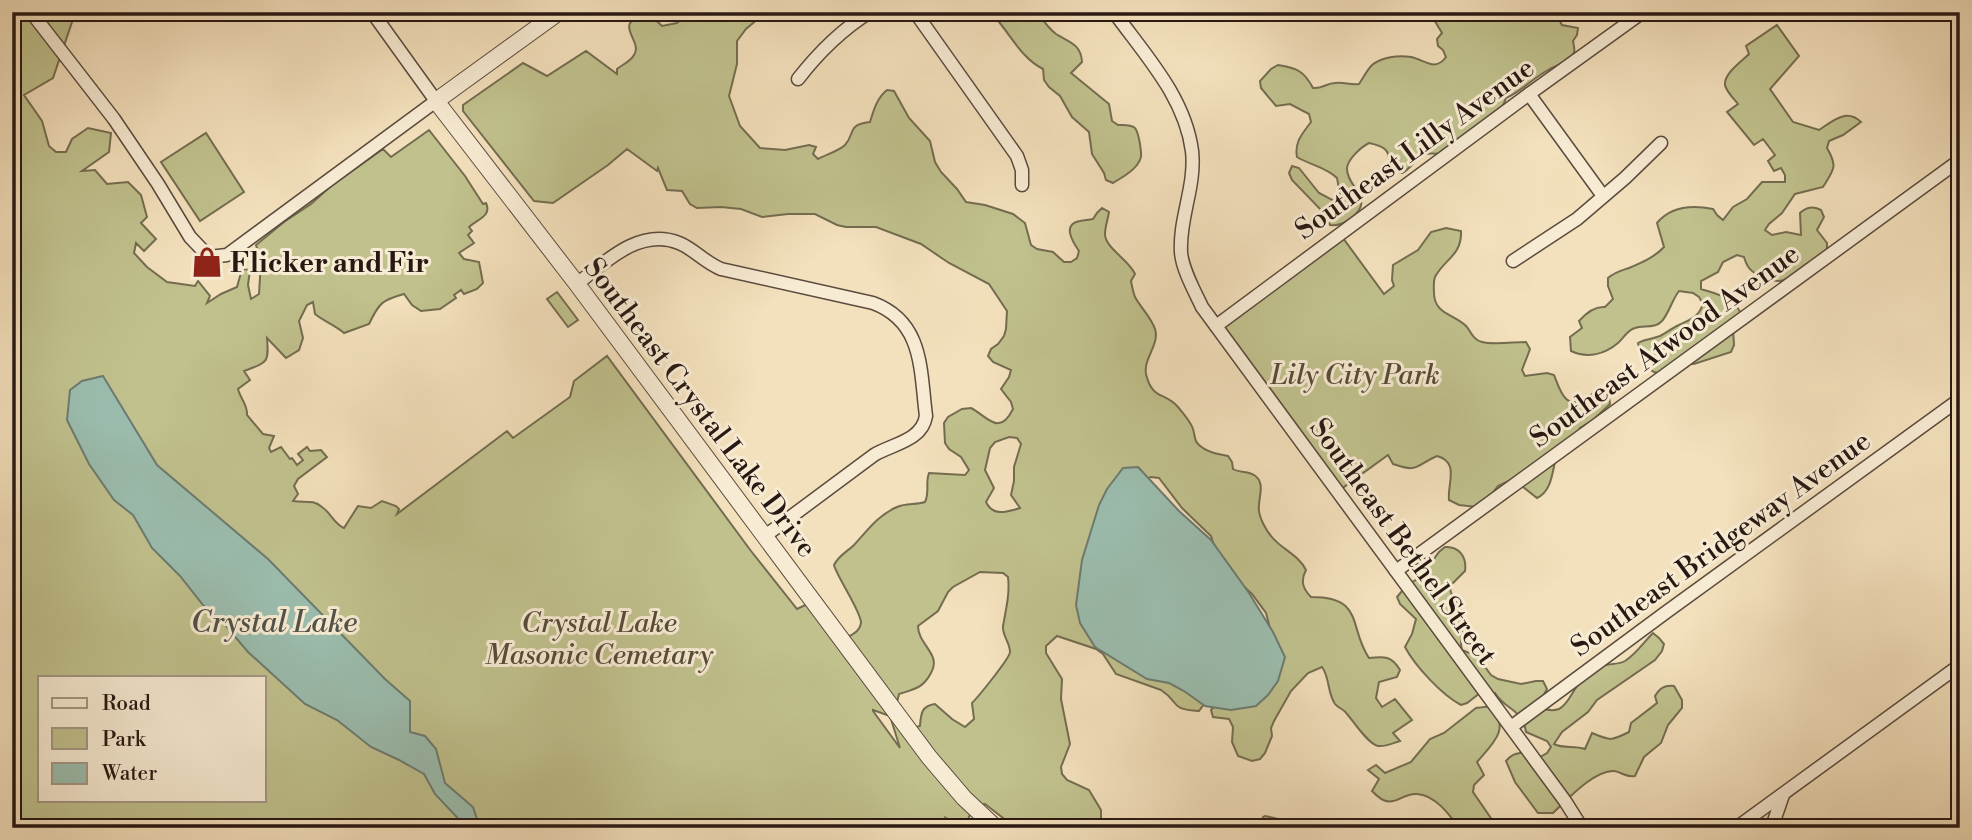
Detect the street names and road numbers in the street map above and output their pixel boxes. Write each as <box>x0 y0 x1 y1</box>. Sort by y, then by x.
street label: Southeast Lilly Avenue <box>1288 51 1541 248</box>
street label: Southeast Atwood Avenue <box>1523 237 1807 456</box>
street label: Southeast Crystal Lake Drive <box>576 251 824 565</box>
street label: Southeast Bethel Street <box>1302 412 1504 672</box>
street label: Southeast Bridgeway Avenue <box>1564 424 1878 665</box>

